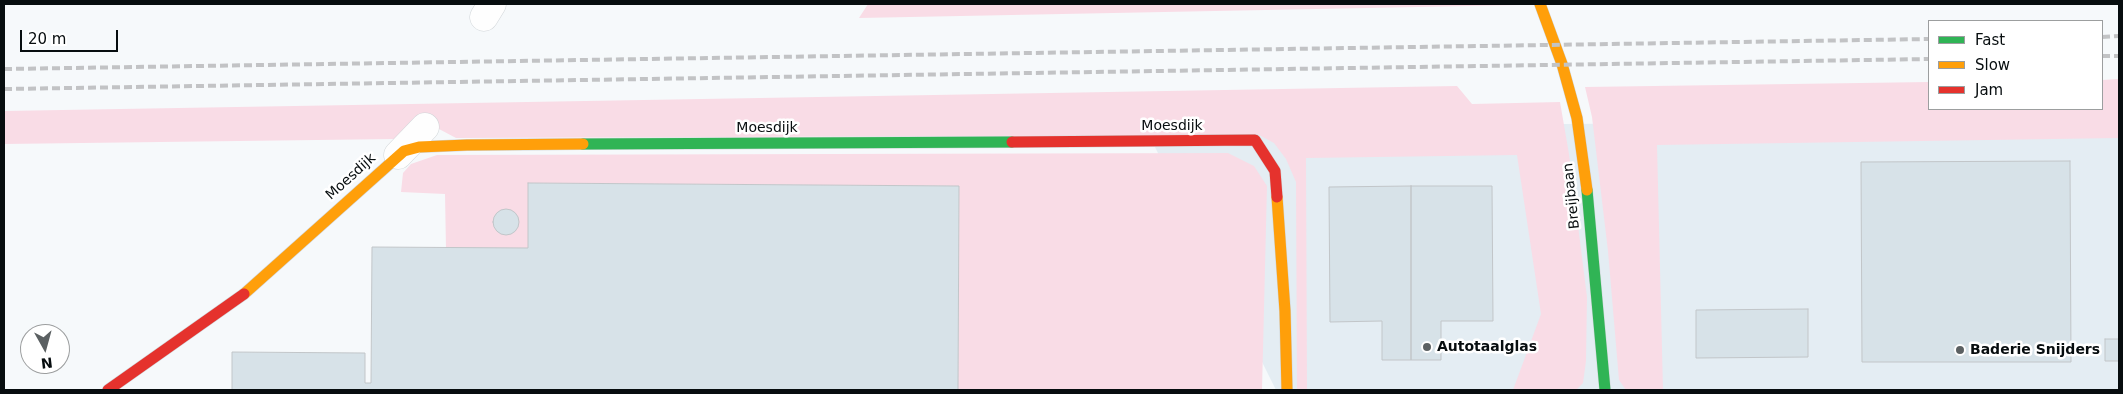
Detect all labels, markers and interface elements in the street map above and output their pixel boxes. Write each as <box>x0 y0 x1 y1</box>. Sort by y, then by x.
scale bar <box>22 20 120 52</box>
legend <box>1928 20 2103 110</box>
text: 20 m <box>28 30 66 48</box>
text: Fast <box>1975 31 2005 49</box>
text: Slow <box>1975 56 2010 74</box>
text: Jam <box>1975 81 2003 99</box>
street label: Moesdijk <box>1141 118 1203 134</box>
street label: Moesdijk <box>736 120 798 136</box>
street label: Moesdijk <box>323 150 379 204</box>
street label: Breijbaan <box>1560 162 1584 230</box>
north arrow <box>20 324 70 374</box>
place label: Autotaalglas <box>1437 339 1537 355</box>
marker: Autotaalglas <box>1421 341 1433 353</box>
place label: Baderie Snijders <box>1970 342 2100 358</box>
marker: Baderie Snijders <box>1954 344 1966 356</box>
text: N <box>40 354 53 372</box>

